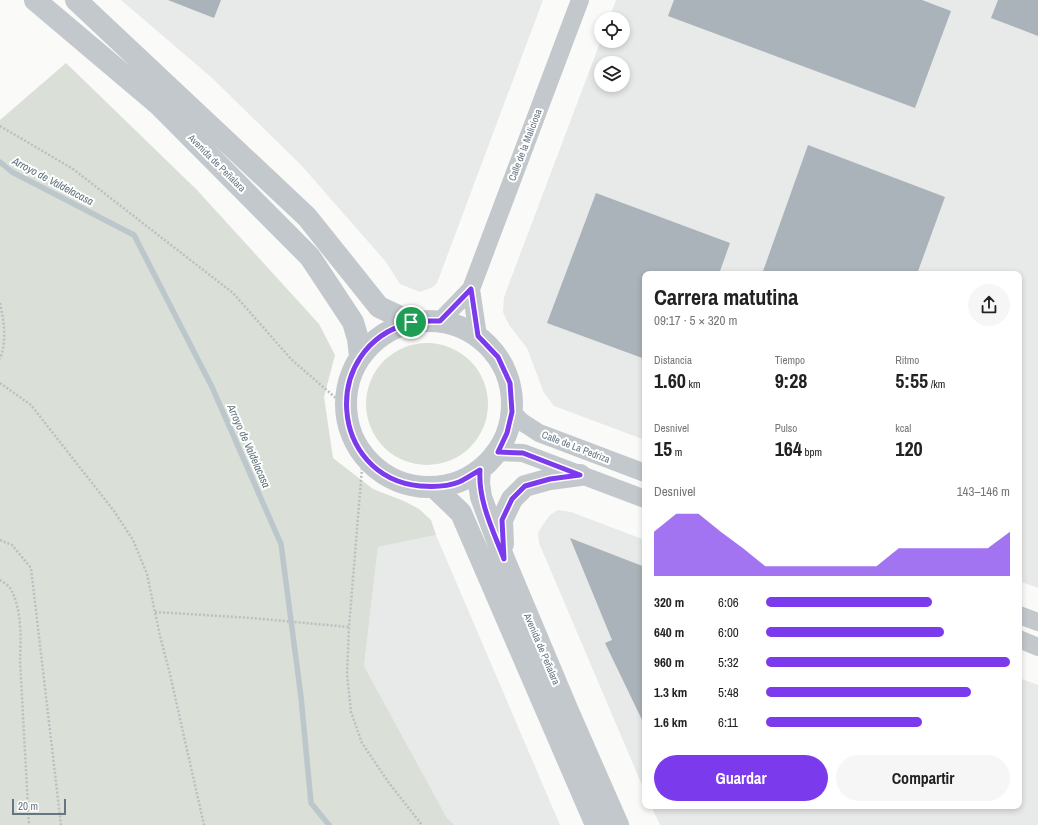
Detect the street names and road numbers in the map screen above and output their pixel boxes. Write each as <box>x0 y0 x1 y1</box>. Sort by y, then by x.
street label: Calle de la Maliciosa <box>505 107 545 183</box>
street label: Avenida de Peñalara <box>185 131 249 195</box>
street label: Calle de La Pedriza <box>540 428 612 466</box>
street label: Avenida de Peñalara <box>521 610 563 687</box>

